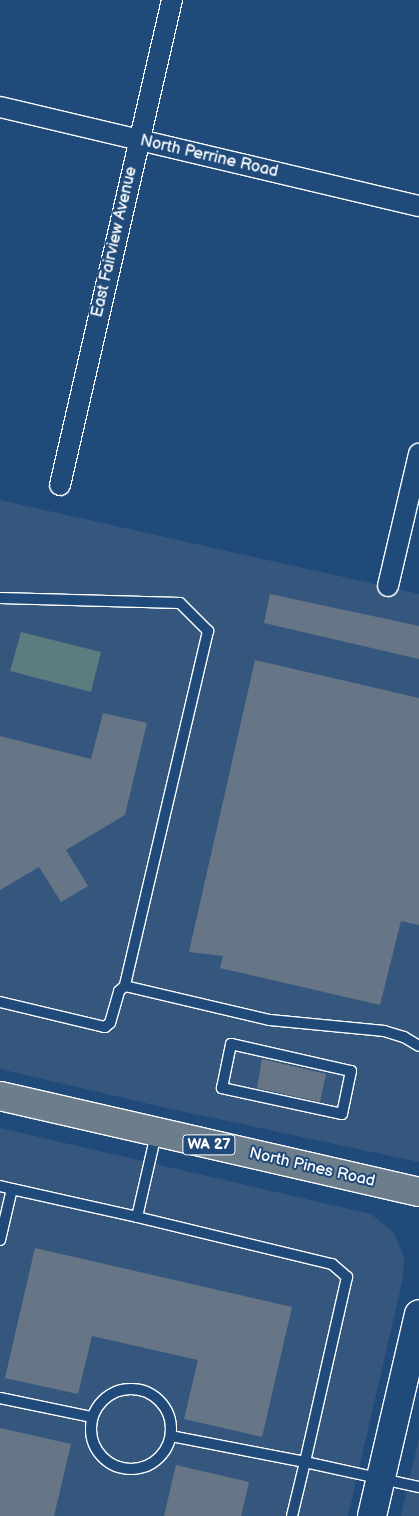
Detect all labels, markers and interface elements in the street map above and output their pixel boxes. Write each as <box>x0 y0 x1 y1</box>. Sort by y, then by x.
street label: North Perrine Road <box>138 132 280 182</box>
street label: East Fairview Avenue <box>88 165 142 319</box>
road number: WA 27 <box>182 1132 236 1158</box>
street label: North Pines Road <box>247 1144 377 1192</box>

